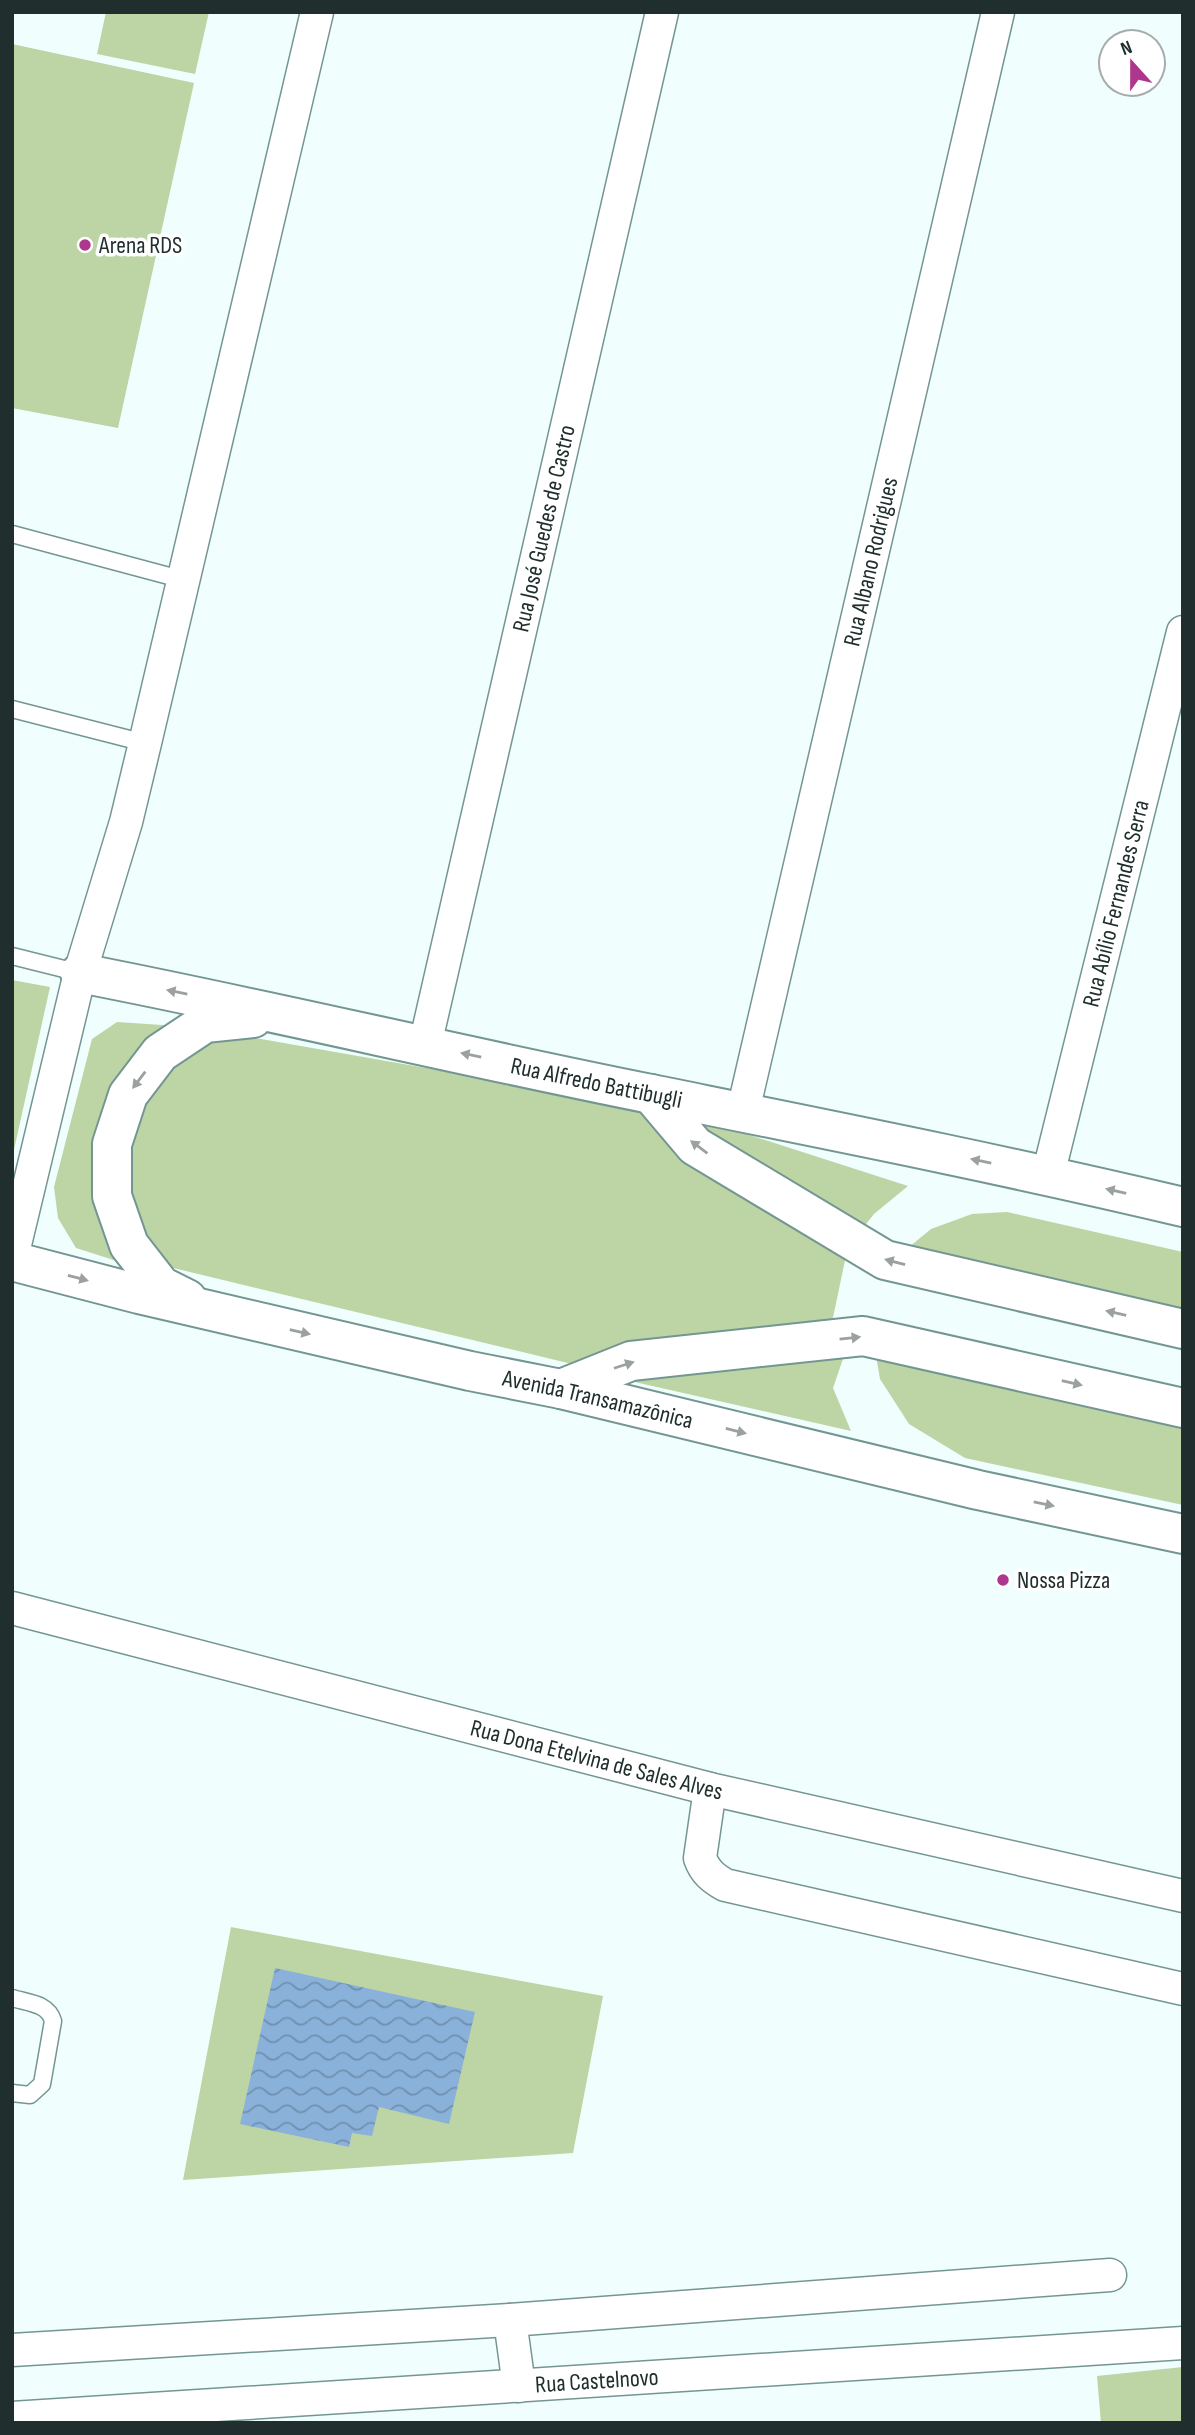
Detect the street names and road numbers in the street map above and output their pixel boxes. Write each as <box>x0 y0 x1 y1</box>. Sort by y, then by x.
street label: Rua José Guedes de Castro <box>506 422 582 635</box>
street label: Rua Albano Rodrigues <box>837 474 905 649</box>
street label: Rua Abílio Fernandes Serra <box>1076 797 1156 1010</box>
street label: Rua Alfredo Battibugli <box>508 1051 685 1115</box>
street label: Avenida Transamazônica <box>499 1364 696 1435</box>
street label: Rua Dona Etelvina de Sales Alves <box>467 1713 726 1806</box>
street label: Rua Castelnovo <box>534 2363 660 2399</box>

